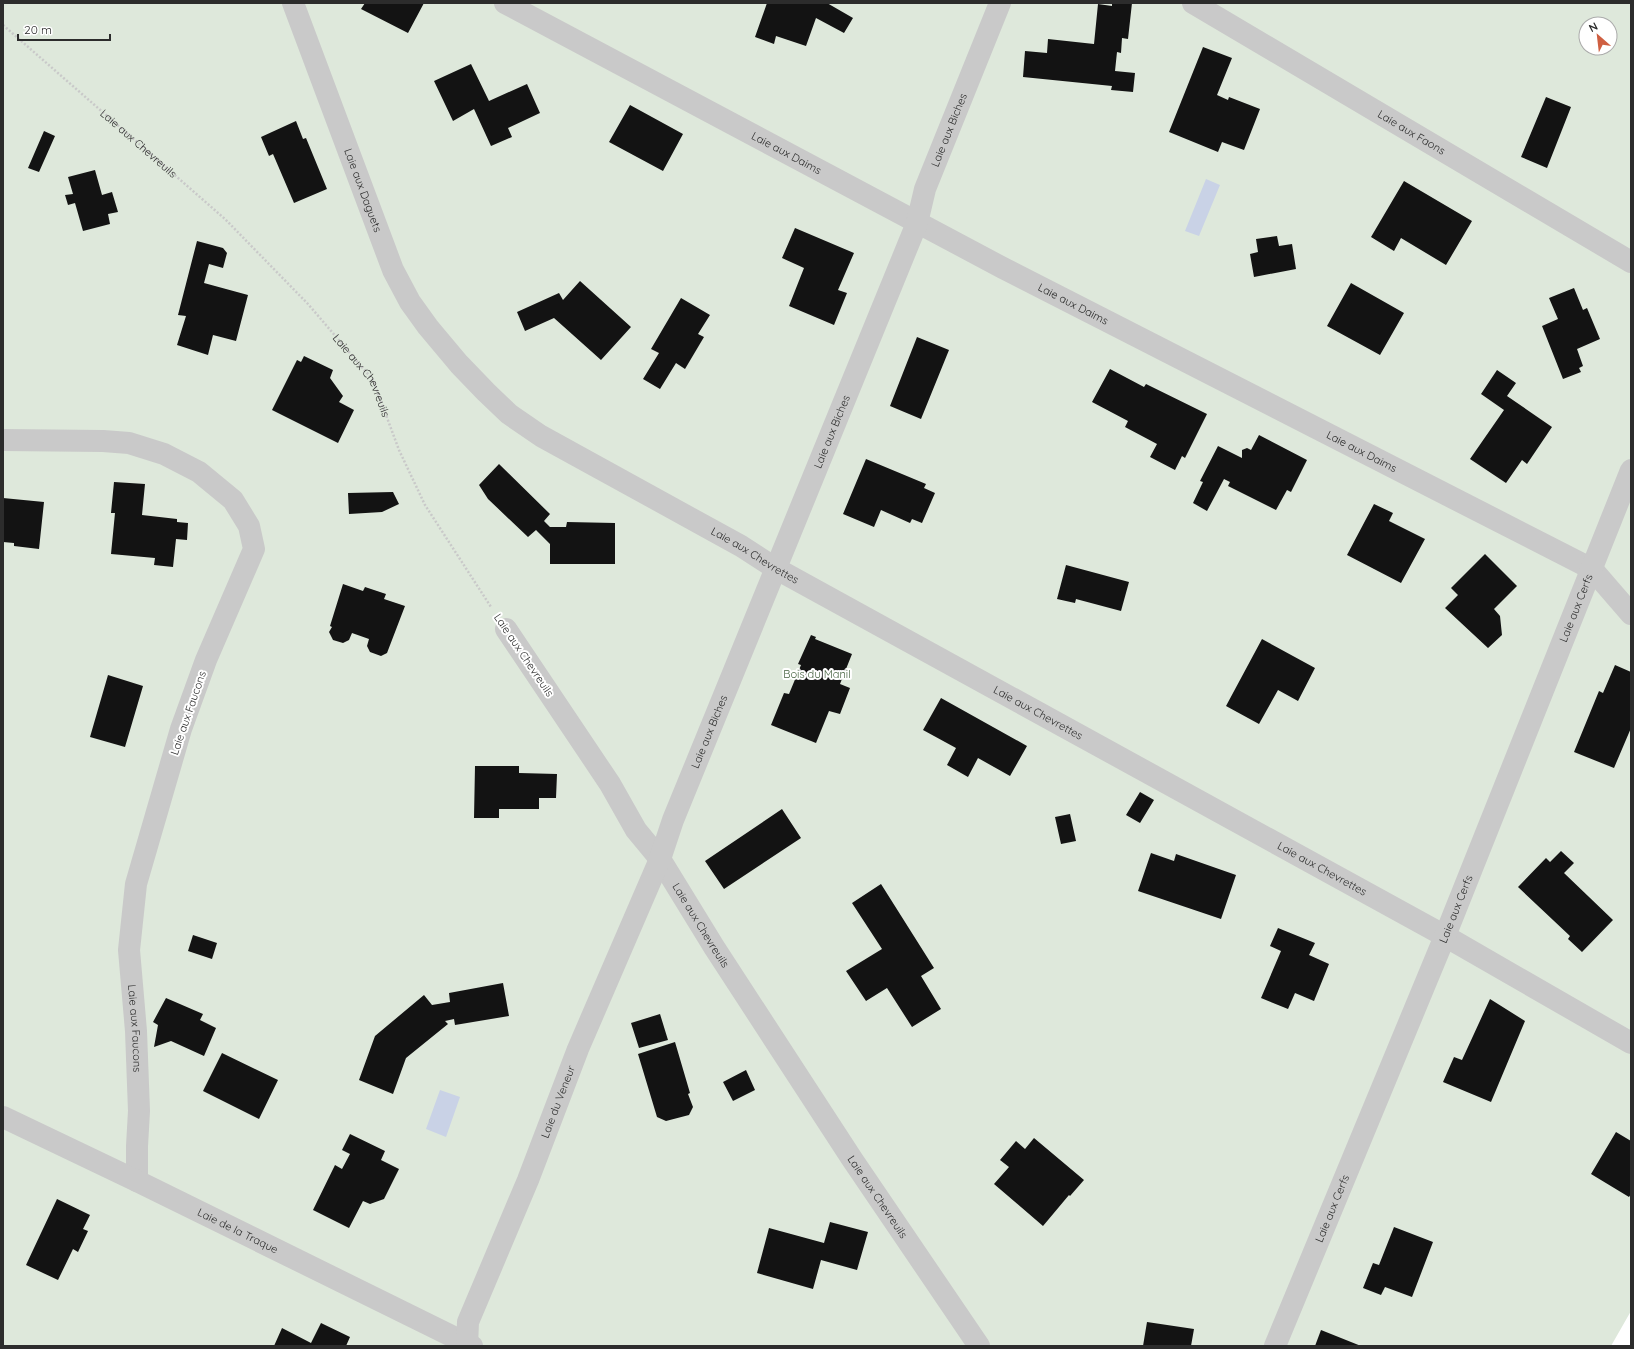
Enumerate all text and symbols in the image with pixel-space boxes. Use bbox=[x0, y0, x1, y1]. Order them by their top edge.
scale bar bbox=[18, 16, 110, 42]
north arrow bbox=[1578, 16, 1618, 56]
text: N bbox=[1586, 19, 1600, 35]
text: 20 m bbox=[24, 22, 52, 37]
street label: Laie aux Biches bbox=[928, 91, 970, 169]
street label: Laie aux Chevreuils bbox=[97, 106, 180, 181]
street label: Laie aux Faons bbox=[1375, 107, 1448, 158]
street label: Laie aux Daims bbox=[749, 128, 824, 177]
street label: Laie aux Daguets bbox=[341, 147, 385, 234]
street label: Laie aux Daims bbox=[1036, 280, 1111, 328]
street label: Laie aux Chevreuils bbox=[330, 331, 393, 419]
street label: Laie aux Biches bbox=[810, 393, 853, 470]
street label: Laie aux Daims bbox=[1324, 427, 1399, 475]
street label: Laie aux Chevrettes bbox=[709, 524, 801, 587]
street label: Laie aux Cerfs bbox=[1556, 572, 1596, 644]
street label: Laie aux Chevreuils bbox=[491, 611, 557, 699]
park label: Bois du Manil bbox=[783, 667, 851, 681]
street label: Laie aux Faucons bbox=[167, 669, 209, 757]
street label: Laie aux Chevrettes bbox=[991, 682, 1085, 743]
street label: Laie aux Biches bbox=[688, 693, 730, 770]
street label: Laie aux Chevrettes bbox=[1275, 838, 1369, 899]
street label: Laie aux Cerfs bbox=[1436, 873, 1476, 945]
street label: Laie aux Chevreuils bbox=[669, 880, 733, 970]
street label: Laie aux Faucons bbox=[125, 984, 145, 1073]
street label: Laie du Veneur bbox=[538, 1063, 578, 1140]
street label: Laie aux Chevreuils bbox=[845, 1153, 911, 1241]
street label: Laie aux Cerfs bbox=[1312, 1172, 1352, 1244]
street label: Laie de la Traque bbox=[195, 1205, 281, 1256]

